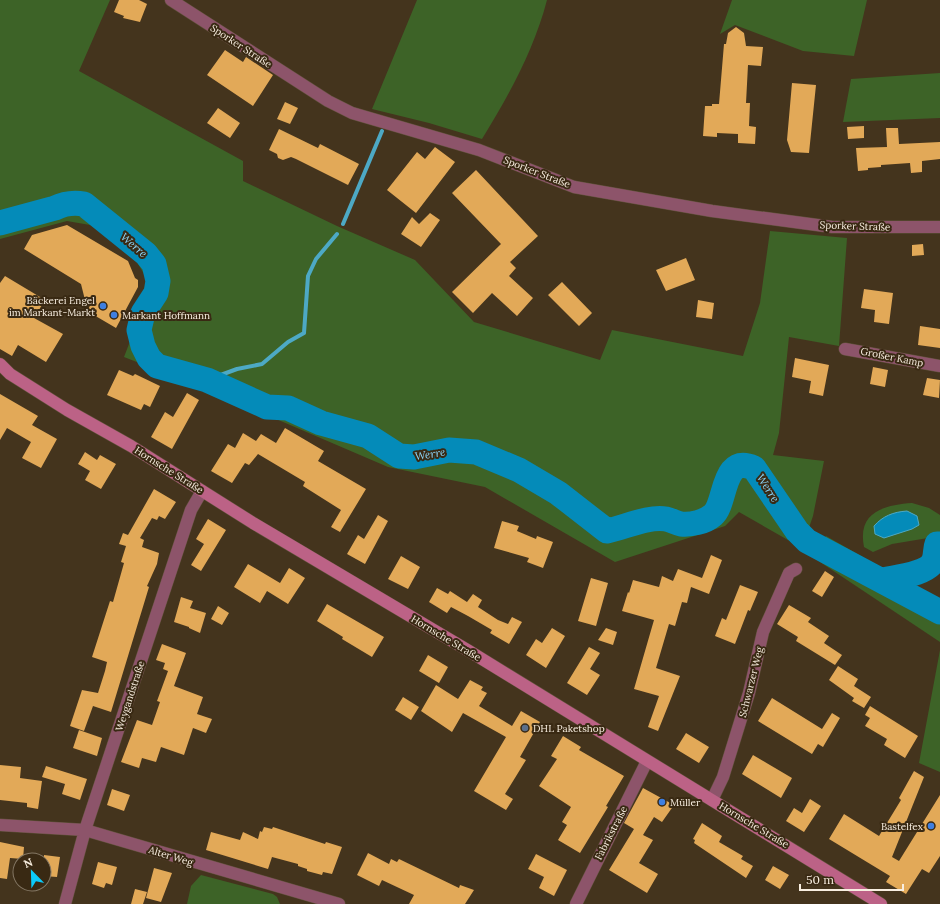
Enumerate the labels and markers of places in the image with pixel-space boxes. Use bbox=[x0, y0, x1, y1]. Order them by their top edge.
place label: Bäckerei Engel im Markant-Markt bbox=[9, 294, 95, 319]
marker: Bäckerei Engel im Markant-Markt bbox=[98, 301, 108, 311]
place label: Markant Hoffmann bbox=[122, 309, 210, 322]
marker: Markant Hoffmann bbox=[109, 310, 119, 320]
place label: DHL Paketshop bbox=[533, 722, 605, 735]
marker: DHL Paketshop bbox=[520, 723, 530, 733]
place label: Müller bbox=[670, 796, 701, 809]
marker: Müller bbox=[657, 797, 667, 807]
place label: Bastelfex bbox=[881, 820, 924, 833]
marker: Bastelfex bbox=[926, 821, 936, 831]

